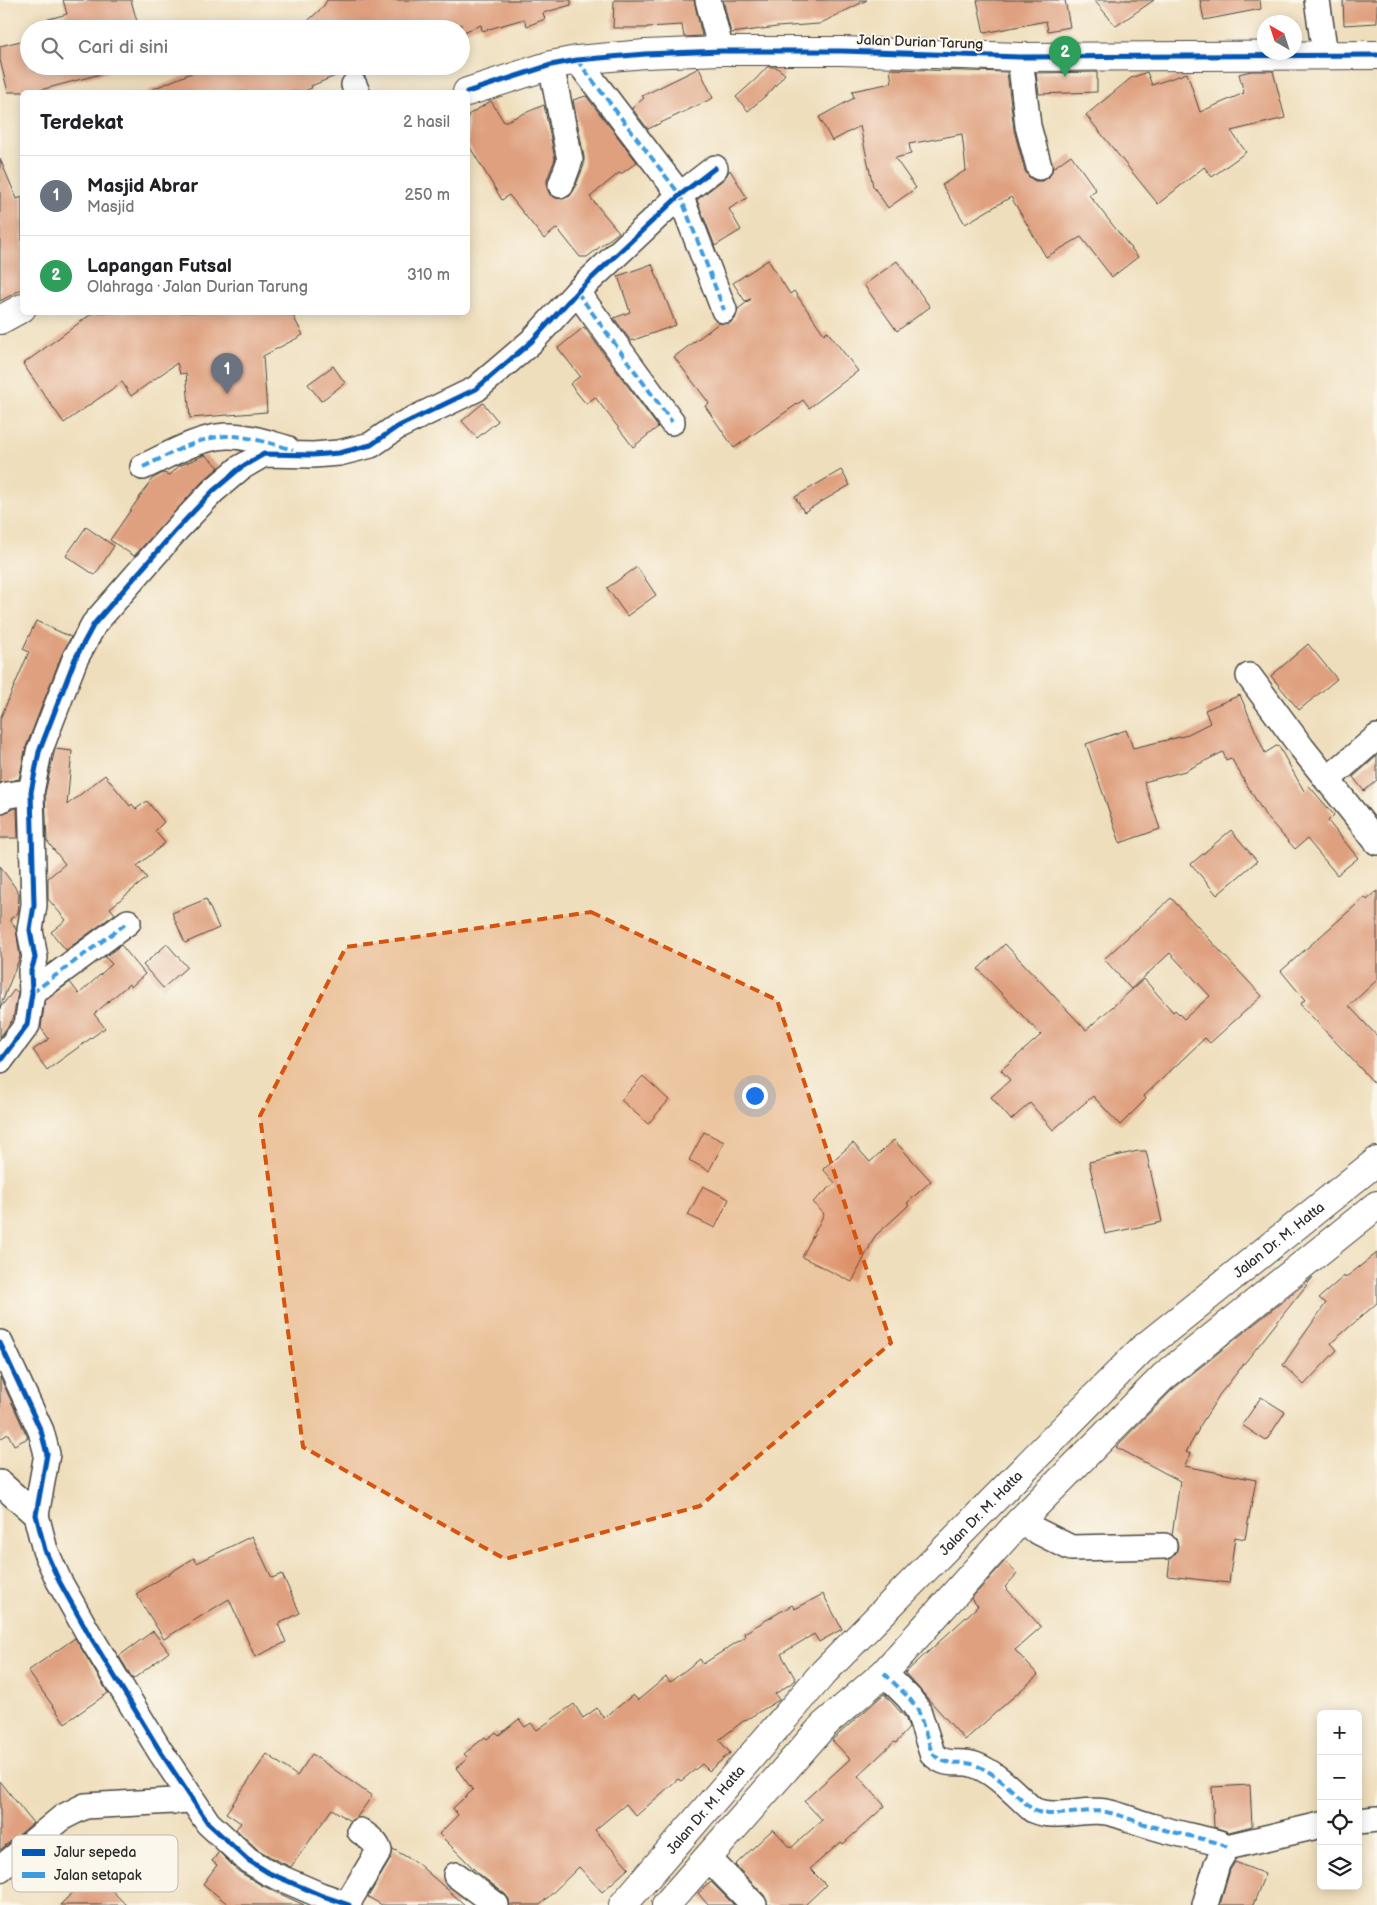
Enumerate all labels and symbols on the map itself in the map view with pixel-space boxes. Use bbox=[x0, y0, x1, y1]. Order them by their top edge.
north arrow bbox=[1257, 15, 1302, 60]
street label: Jalan Durian Tarung bbox=[856, 31, 984, 53]
pin: 2 bbox=[1049, 36, 1081, 77]
pin: 1 bbox=[211, 353, 243, 394]
your location bbox=[742, 1083, 768, 1109]
street label: Jalan Dr. M. Hatta bbox=[1230, 1198, 1328, 1281]
street label: Jalan Dr. M. Hatta bbox=[935, 1467, 1026, 1559]
street label: Jalan Dr. M. Hatta bbox=[662, 1762, 748, 1857]
legend bbox=[12, 1835, 178, 1892]
text: Jalur sepeda bbox=[54, 1844, 136, 1861]
text: Jalan setapak bbox=[54, 1867, 142, 1884]

